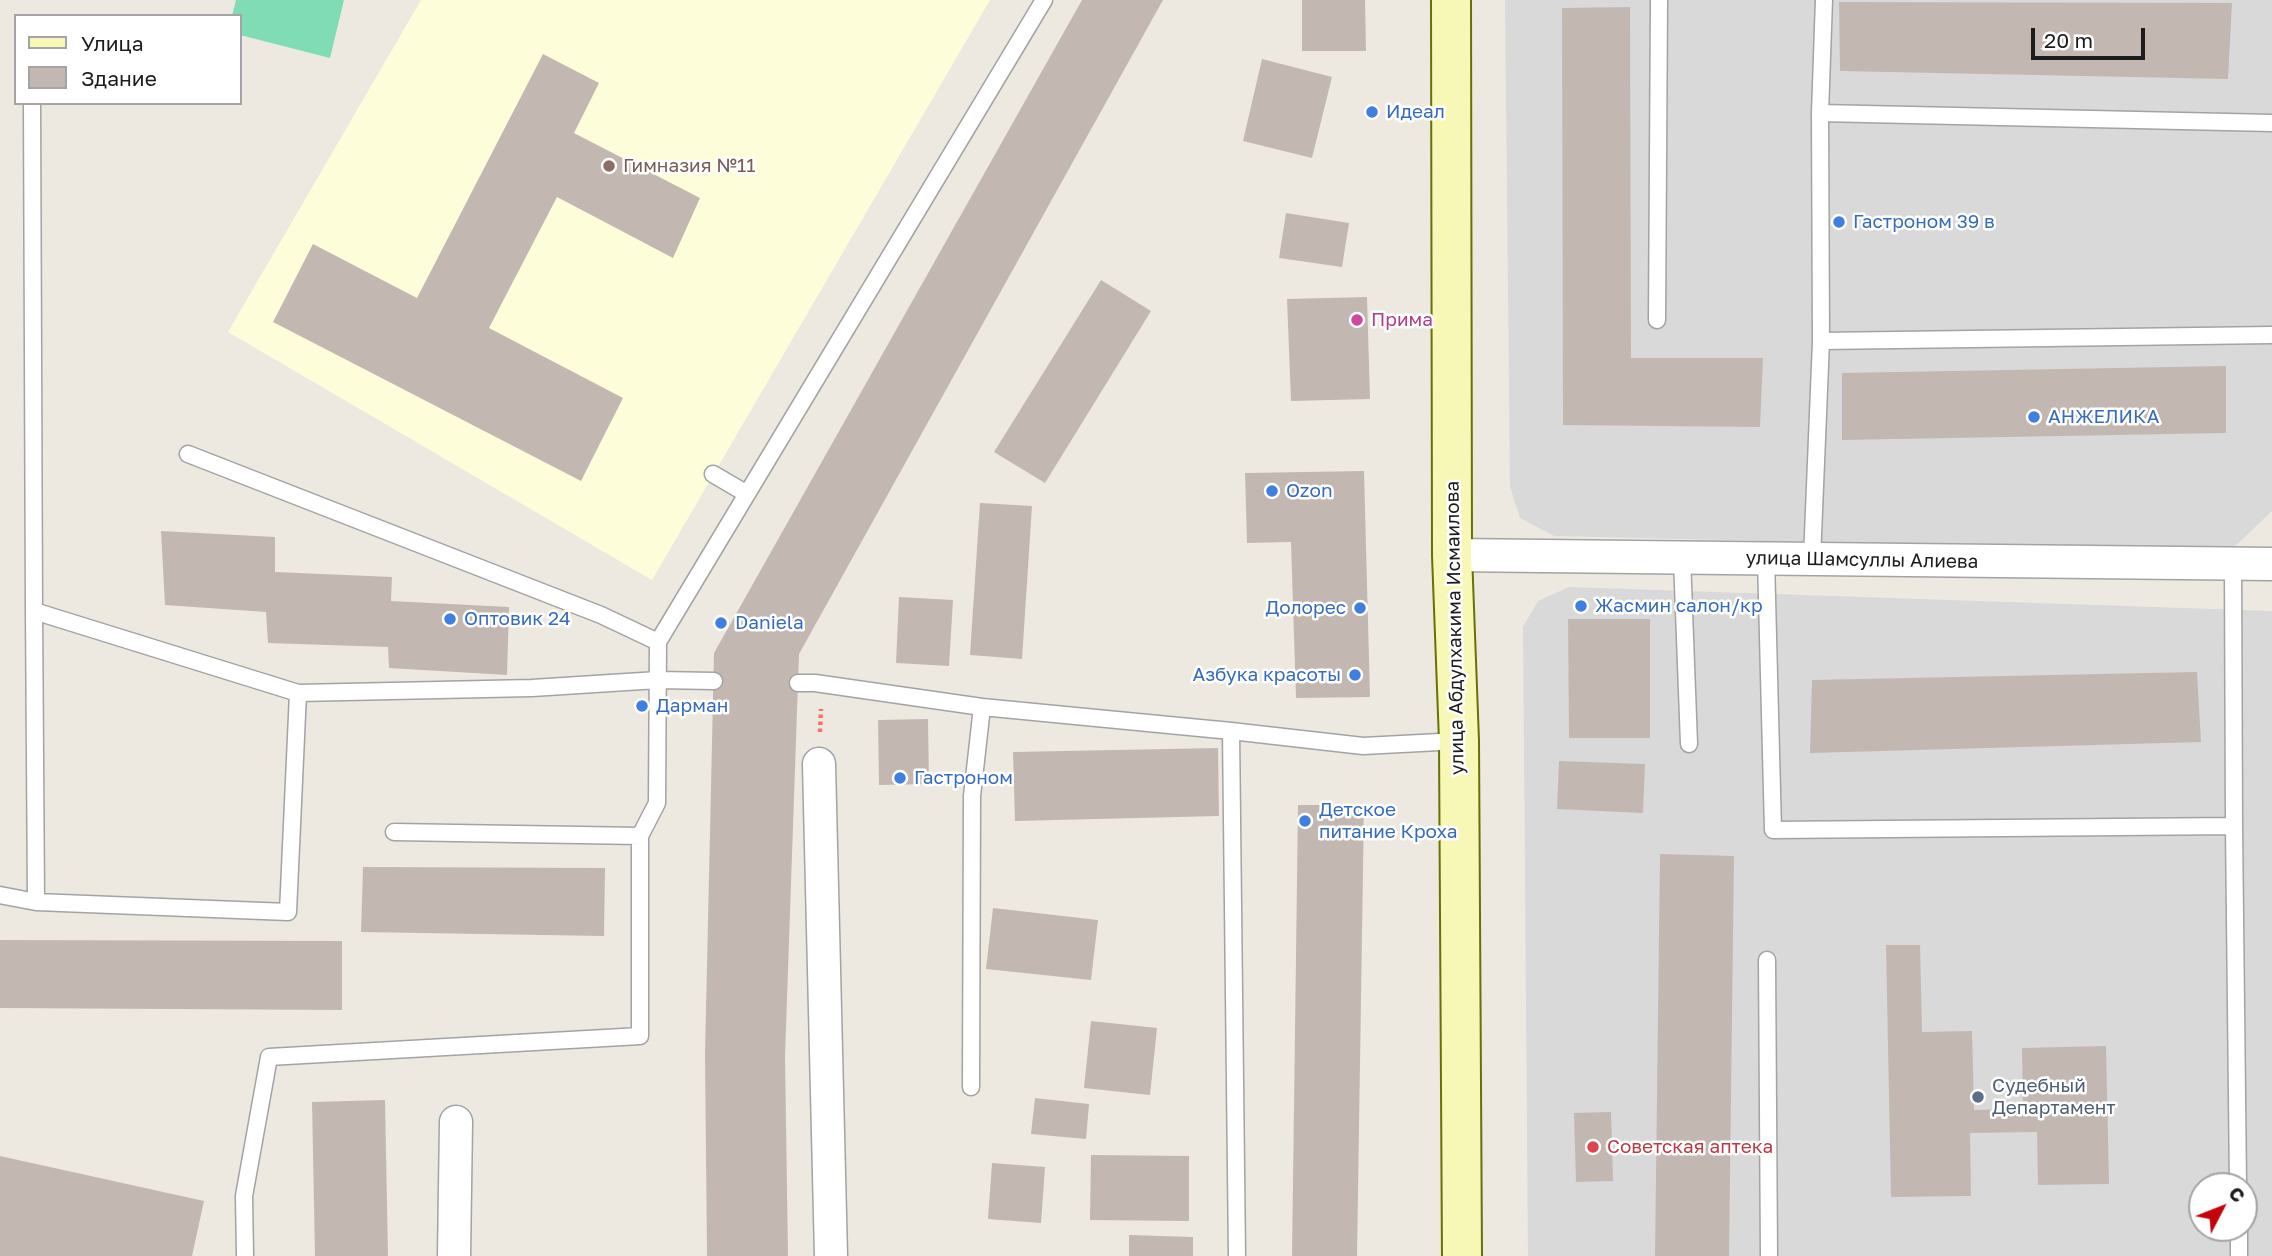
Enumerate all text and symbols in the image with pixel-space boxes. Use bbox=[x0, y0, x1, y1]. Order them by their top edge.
legend bbox=[14, 14, 242, 105]
scale bar bbox=[2034, 14, 2148, 58]
text: 20 m bbox=[2044, 27, 2093, 53]
text: Улица bbox=[81, 30, 144, 56]
text: Здание bbox=[81, 65, 157, 91]
place label: Идеал bbox=[1386, 101, 1445, 123]
marker: Идеал bbox=[1364, 104, 1380, 120]
place label: Гимназия №11 bbox=[623, 155, 756, 177]
marker: Гимназия №11 bbox=[601, 158, 617, 174]
place label: Гастроном 39 в bbox=[1853, 211, 1995, 233]
marker: Гастроном 39 в bbox=[1831, 214, 1847, 230]
place label: Прима bbox=[1371, 309, 1433, 331]
marker: Прима bbox=[1349, 312, 1365, 328]
place label: АНЖЕЛИКА bbox=[2048, 406, 2159, 428]
marker: АНЖЕЛИКА bbox=[2026, 409, 2042, 425]
place label: Ozon bbox=[1286, 480, 1333, 502]
street label: улица Абдулхакима Исмаилова bbox=[1441, 481, 1469, 775]
marker: Ozon bbox=[1264, 483, 1280, 499]
street label: улица Шамсуллы Алиева bbox=[1745, 547, 1979, 573]
place label: Жасмин салон/кр bbox=[1595, 595, 1763, 617]
place label: Долорес bbox=[1266, 597, 1346, 619]
marker: Жасмин салон/кр bbox=[1573, 598, 1589, 614]
marker: Долорес bbox=[1352, 600, 1368, 616]
place label: Оптовик 24 bbox=[464, 608, 571, 630]
marker: Оптовик 24 bbox=[442, 611, 458, 627]
place label: Daniela bbox=[735, 612, 804, 634]
marker: Daniela bbox=[713, 615, 729, 631]
place label: Азбука красоты bbox=[1193, 664, 1341, 686]
marker: Азбука красоты bbox=[1347, 667, 1363, 683]
place label: Дарман bbox=[656, 695, 728, 717]
marker: Дарман bbox=[634, 698, 650, 714]
place label: Гастроном bbox=[914, 767, 1013, 789]
marker: Гастроном bbox=[892, 770, 908, 786]
place label: Детское питание Кроха bbox=[1319, 799, 1458, 843]
marker: Детское питание Кроха bbox=[1297, 813, 1313, 829]
place label: Судебный Департамент bbox=[1992, 1075, 2116, 1119]
marker: Судебный Департамент bbox=[1970, 1089, 1986, 1105]
place label: Советская аптека bbox=[1607, 1136, 1773, 1158]
marker: Советская аптека bbox=[1585, 1139, 1601, 1155]
north arrow bbox=[2188, 1172, 2258, 1242]
text: С bbox=[2224, 1181, 2251, 1207]

